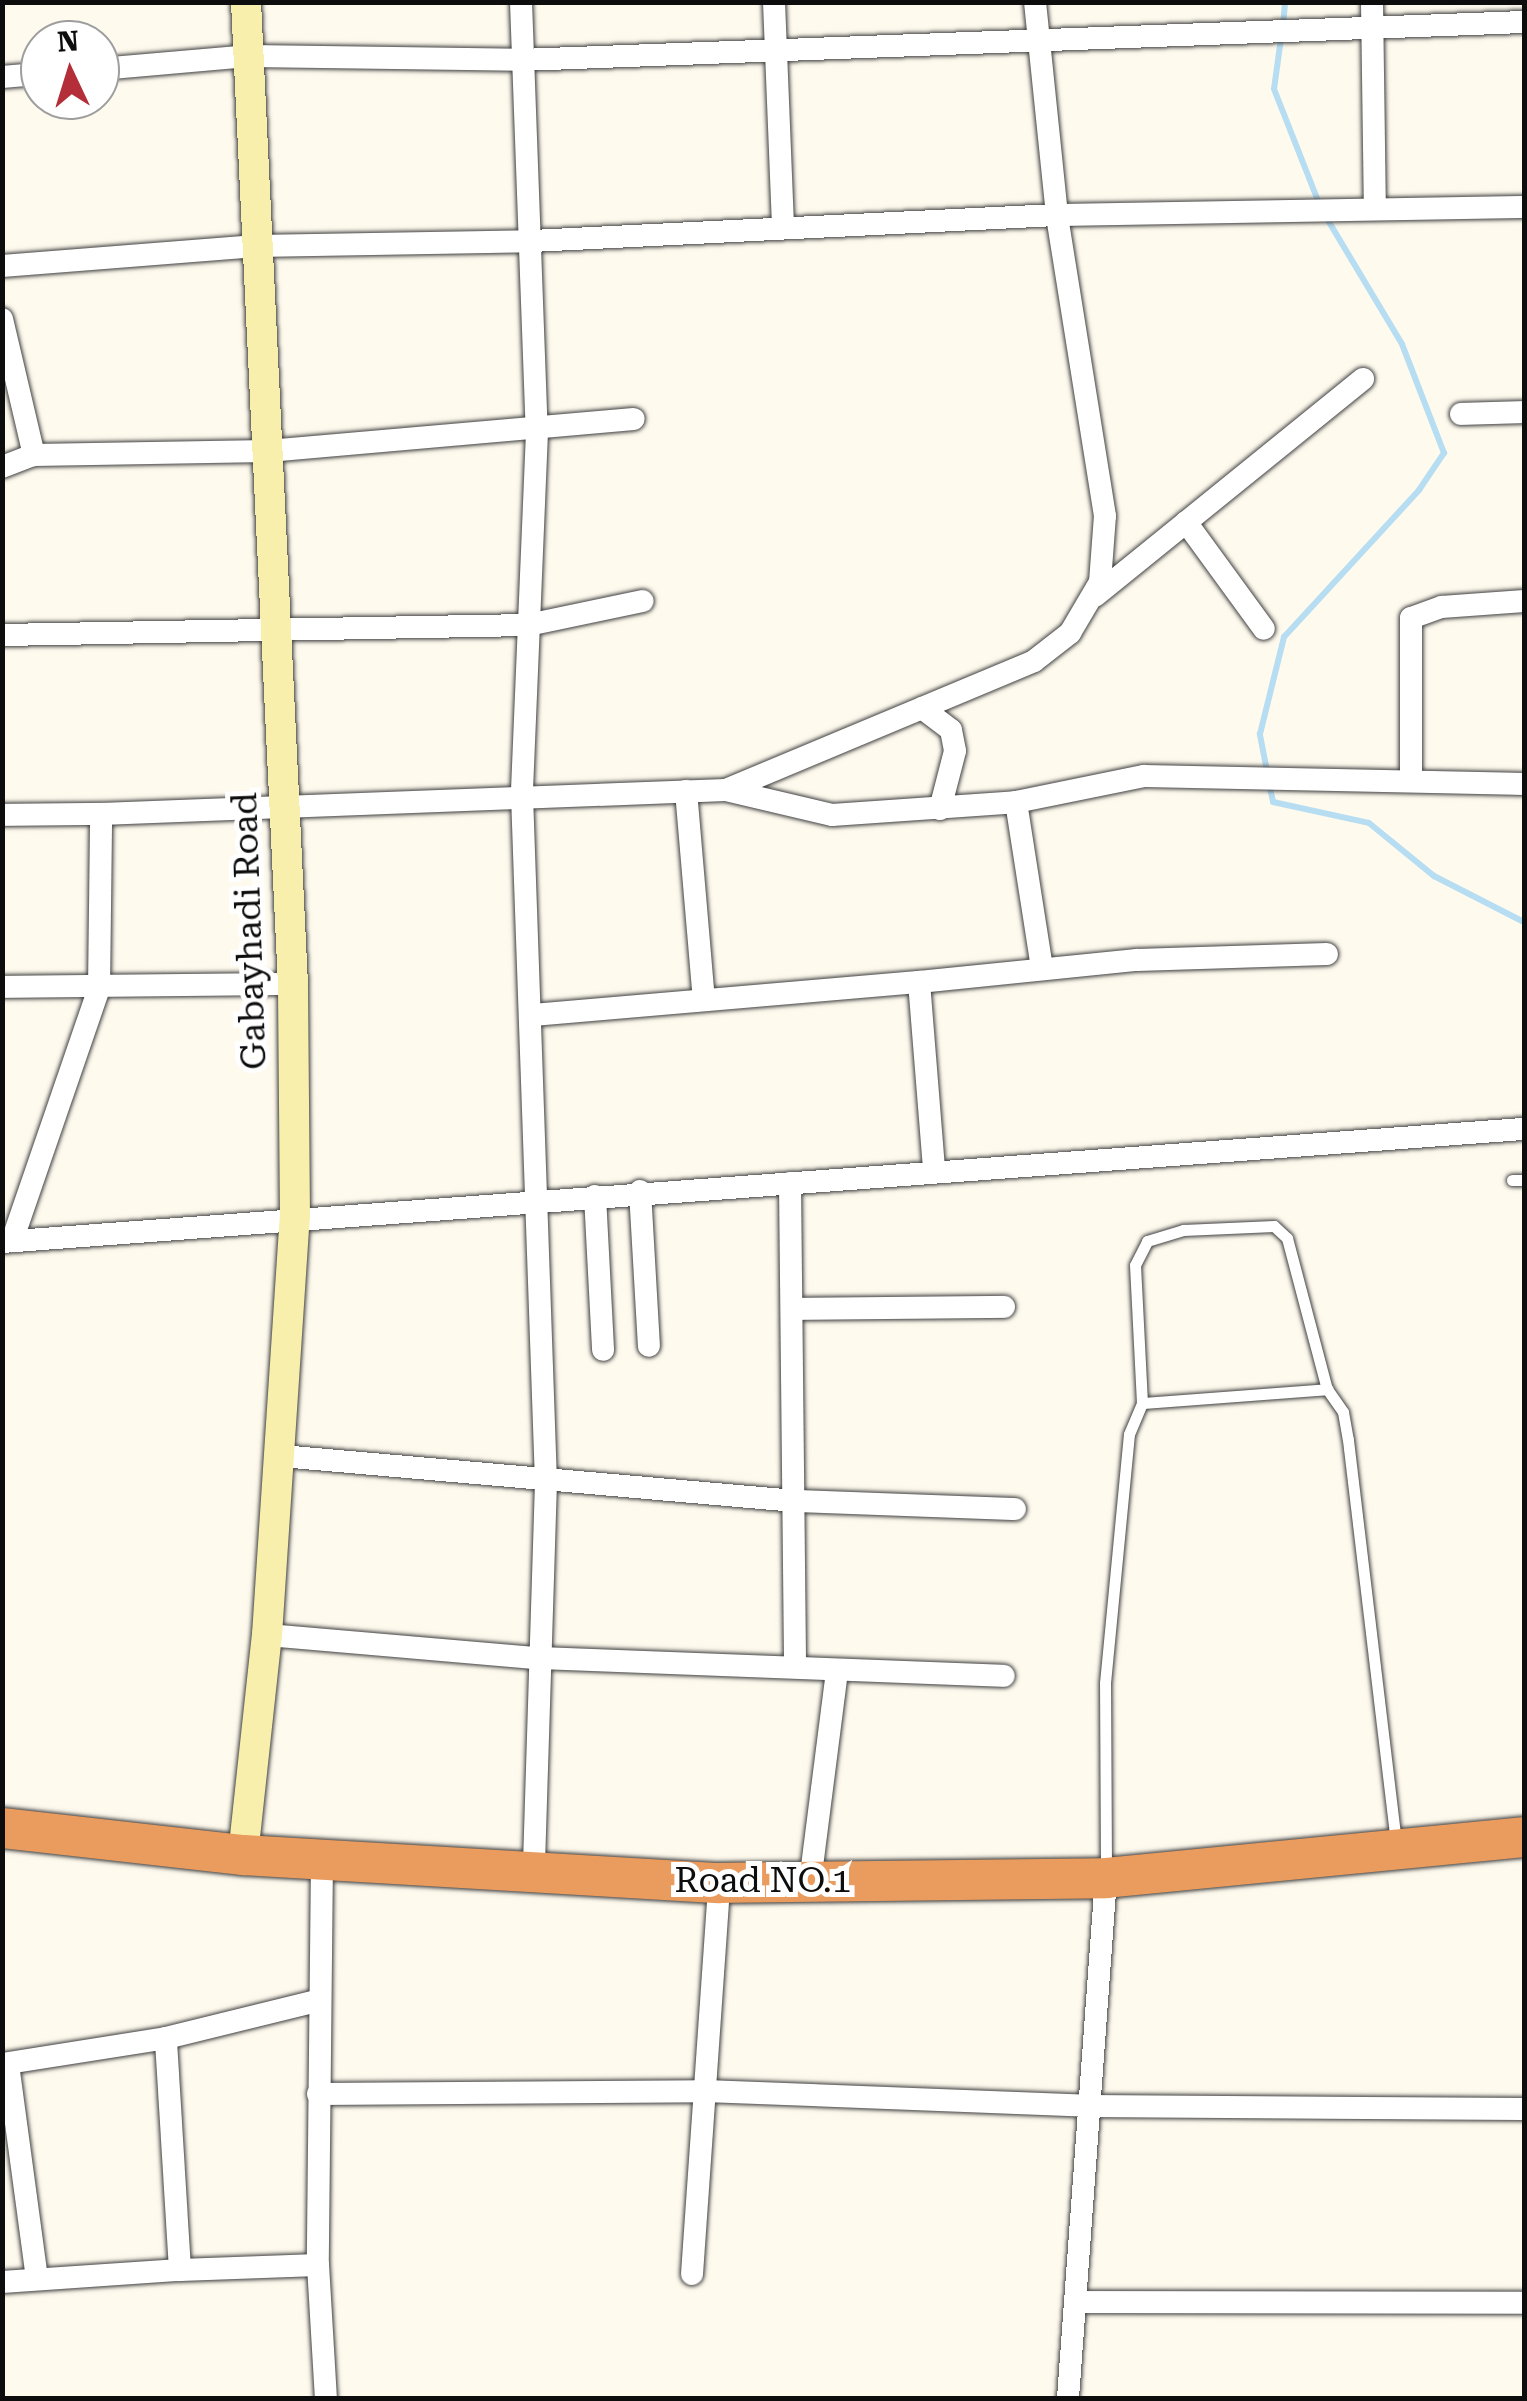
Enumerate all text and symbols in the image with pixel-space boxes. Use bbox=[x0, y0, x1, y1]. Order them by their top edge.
north arrow bbox=[20, 20, 120, 120]
text: N bbox=[56, 24, 80, 59]
street label: Gabayhadi Road bbox=[224, 792, 276, 1070]
street label: Road NO.1 bbox=[675, 1860, 851, 1902]

